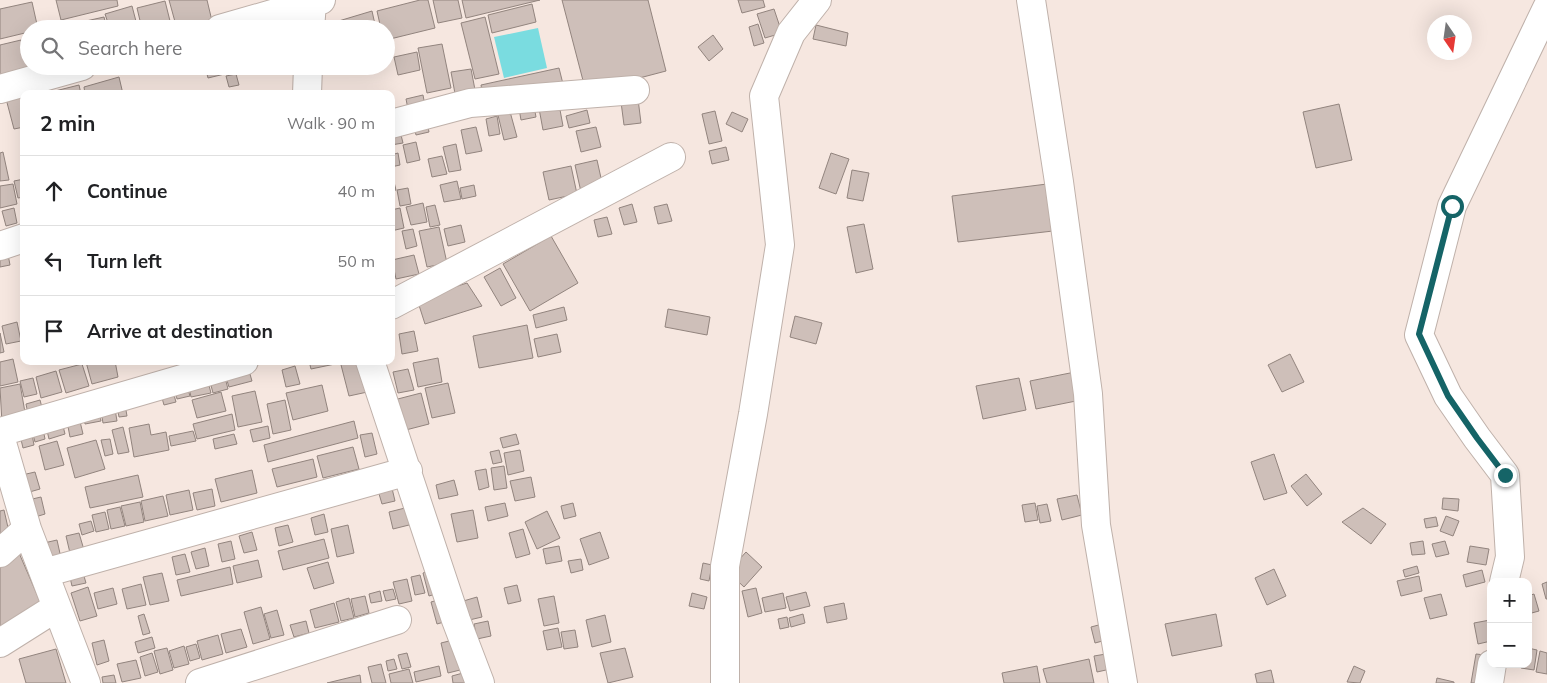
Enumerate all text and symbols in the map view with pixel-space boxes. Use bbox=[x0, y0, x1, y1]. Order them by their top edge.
north arrow bbox=[1427, 15, 1472, 60]
search box bbox=[20, 20, 395, 75]
icon: search bbox=[38, 34, 66, 62]
text: Search here bbox=[78, 36, 182, 60]
text: 2 min bbox=[40, 110, 95, 136]
text: Walk · 90 m bbox=[287, 113, 375, 133]
icon: ahead bbox=[40, 177, 68, 205]
text: Continue bbox=[87, 179, 167, 203]
text: 40 m bbox=[338, 181, 375, 201]
route start bbox=[1441, 195, 1464, 218]
icon: left bbox=[40, 247, 68, 275]
text: Turn left bbox=[87, 249, 162, 273]
text: 50 m bbox=[338, 251, 375, 271]
icon: arrive bbox=[40, 317, 68, 345]
text: Arrive at destination bbox=[87, 319, 273, 343]
route end bbox=[1494, 464, 1517, 487]
map controls bbox=[1487, 578, 1532, 668]
button: + bbox=[1487, 578, 1532, 623]
button: − bbox=[1487, 623, 1532, 668]

